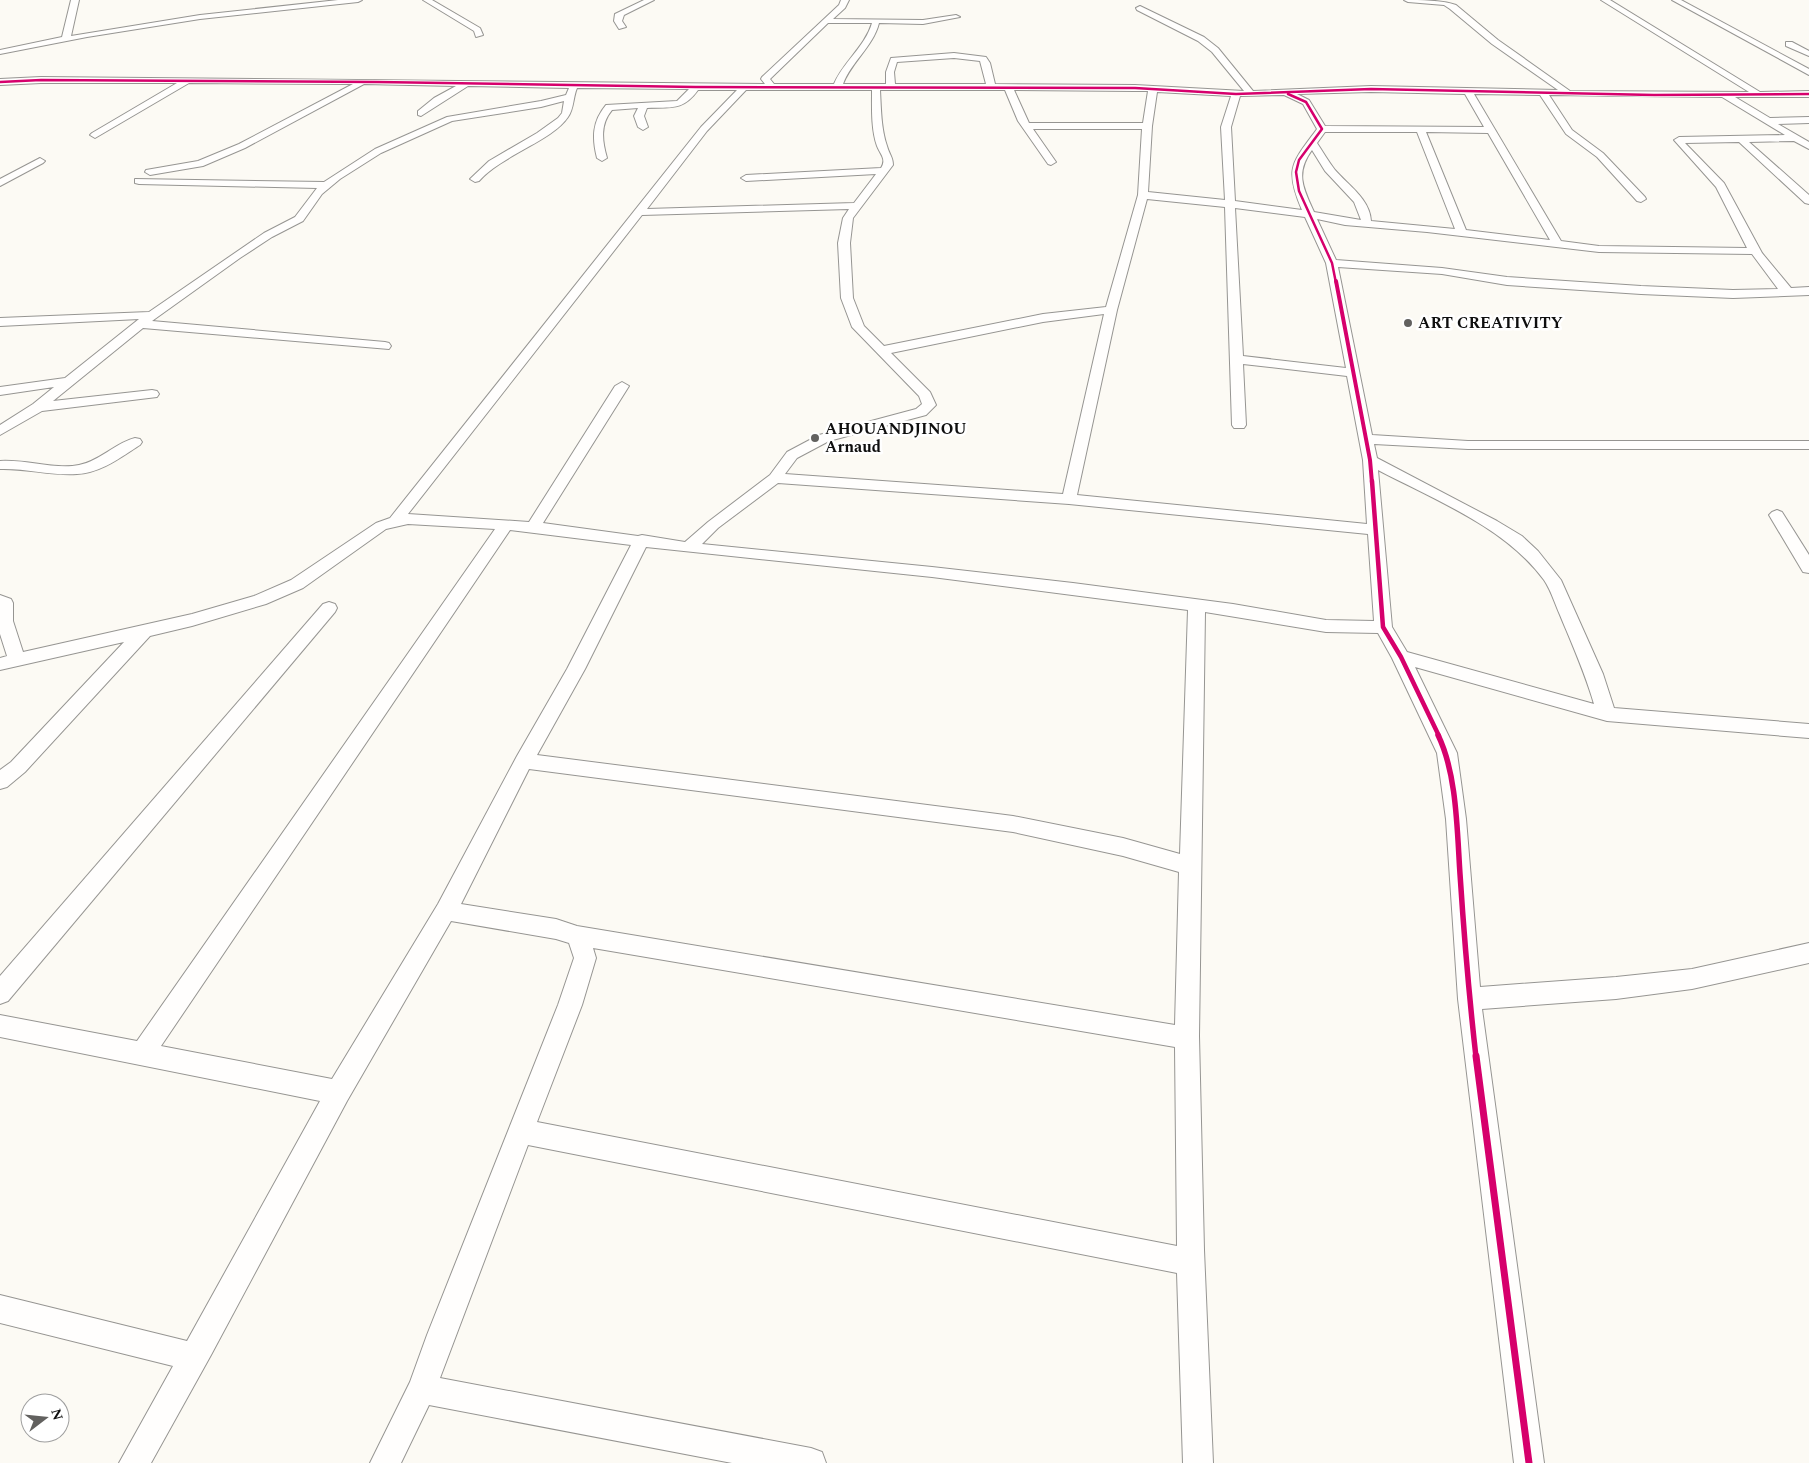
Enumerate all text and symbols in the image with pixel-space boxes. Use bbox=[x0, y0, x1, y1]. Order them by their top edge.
place label: ART CREATIVITY bbox=[1418, 311, 1563, 335]
marker: ART CREATIVITY bbox=[1402, 317, 1414, 329]
place label: AHOUANDJINOU Arnaud bbox=[825, 417, 967, 459]
marker: AHOUANDJINOU Arnaud bbox=[809, 432, 821, 444]
north arrow bbox=[20, 1393, 70, 1443]
text: N bbox=[45, 1406, 69, 1423]

